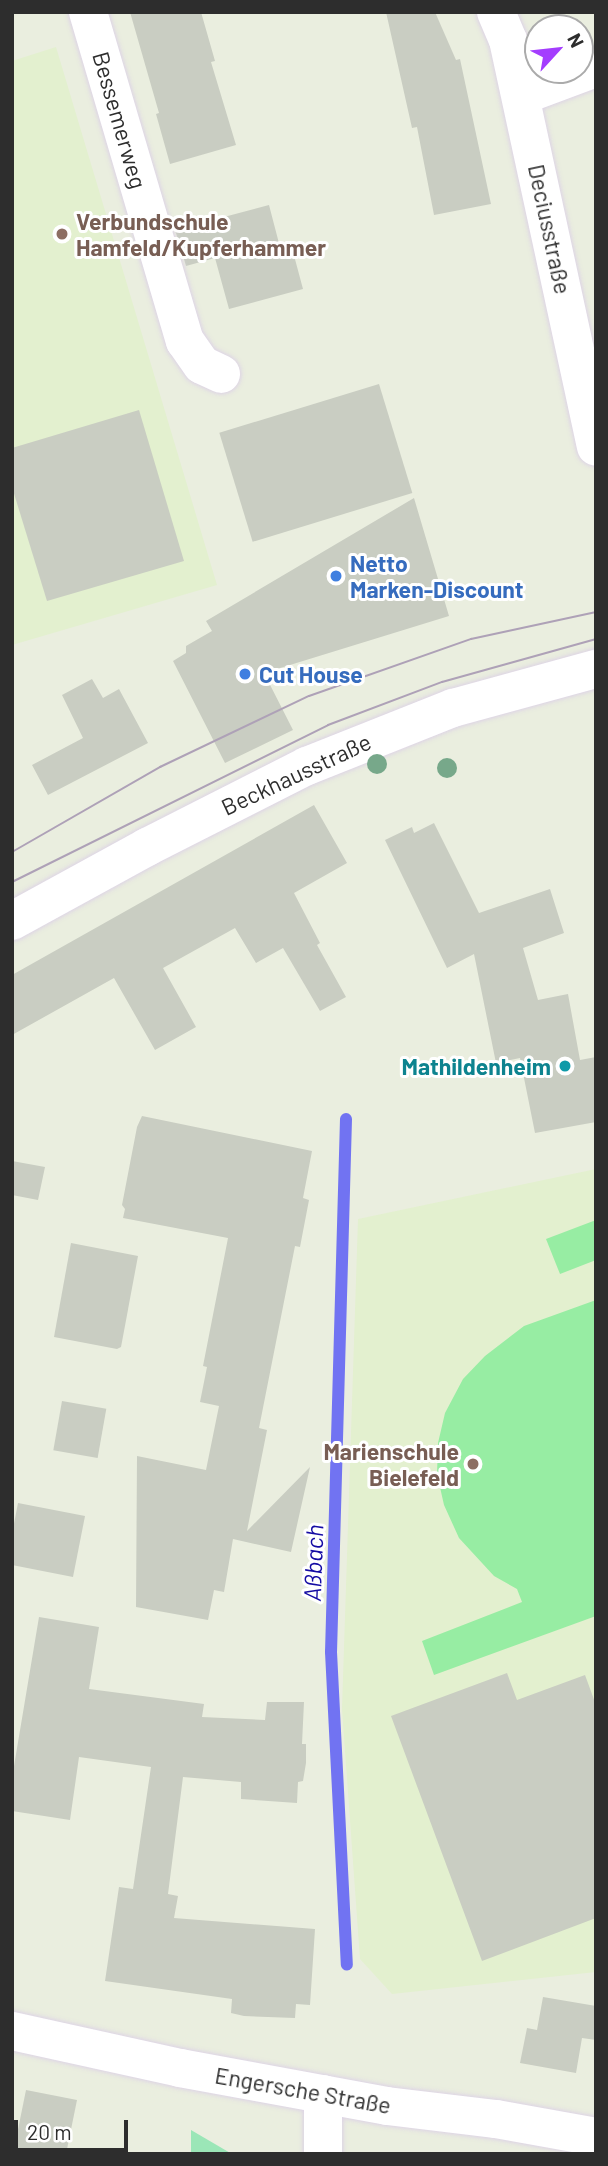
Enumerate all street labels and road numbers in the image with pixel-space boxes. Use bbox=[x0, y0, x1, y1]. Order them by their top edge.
street label: Bessemerweg bbox=[87, 48, 153, 192]
street label: Deciusstraße bbox=[523, 162, 577, 296]
street label: Beckhausstraße bbox=[217, 727, 375, 821]
street label: Engersche Straße bbox=[213, 2061, 393, 2119]

